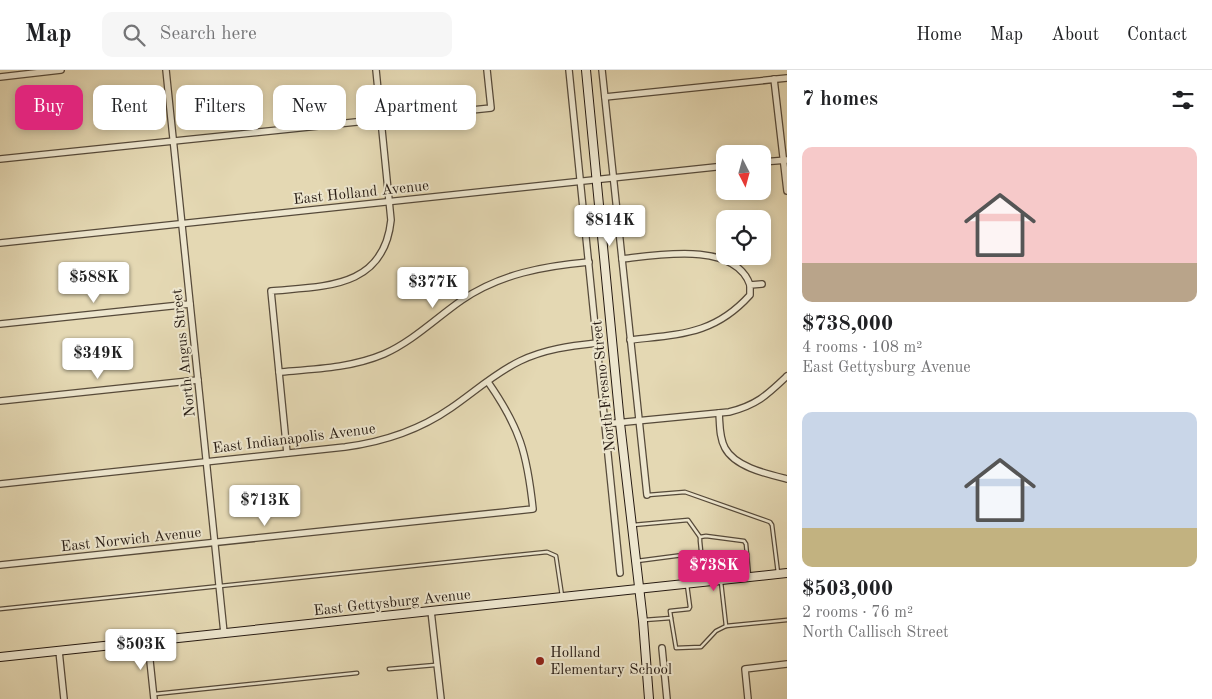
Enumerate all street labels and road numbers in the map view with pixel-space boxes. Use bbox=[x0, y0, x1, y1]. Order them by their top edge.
street label: East Holland Avenue bbox=[293, 179, 430, 208]
street label: North Angus Street bbox=[170, 288, 199, 418]
street label: North Fresno Street bbox=[590, 319, 619, 452]
street label: East Indianapolis Avenue bbox=[212, 422, 377, 457]
street label: East Norwich Avenue bbox=[60, 526, 202, 555]
street label: East Gettysburg Avenue bbox=[313, 588, 472, 619]

